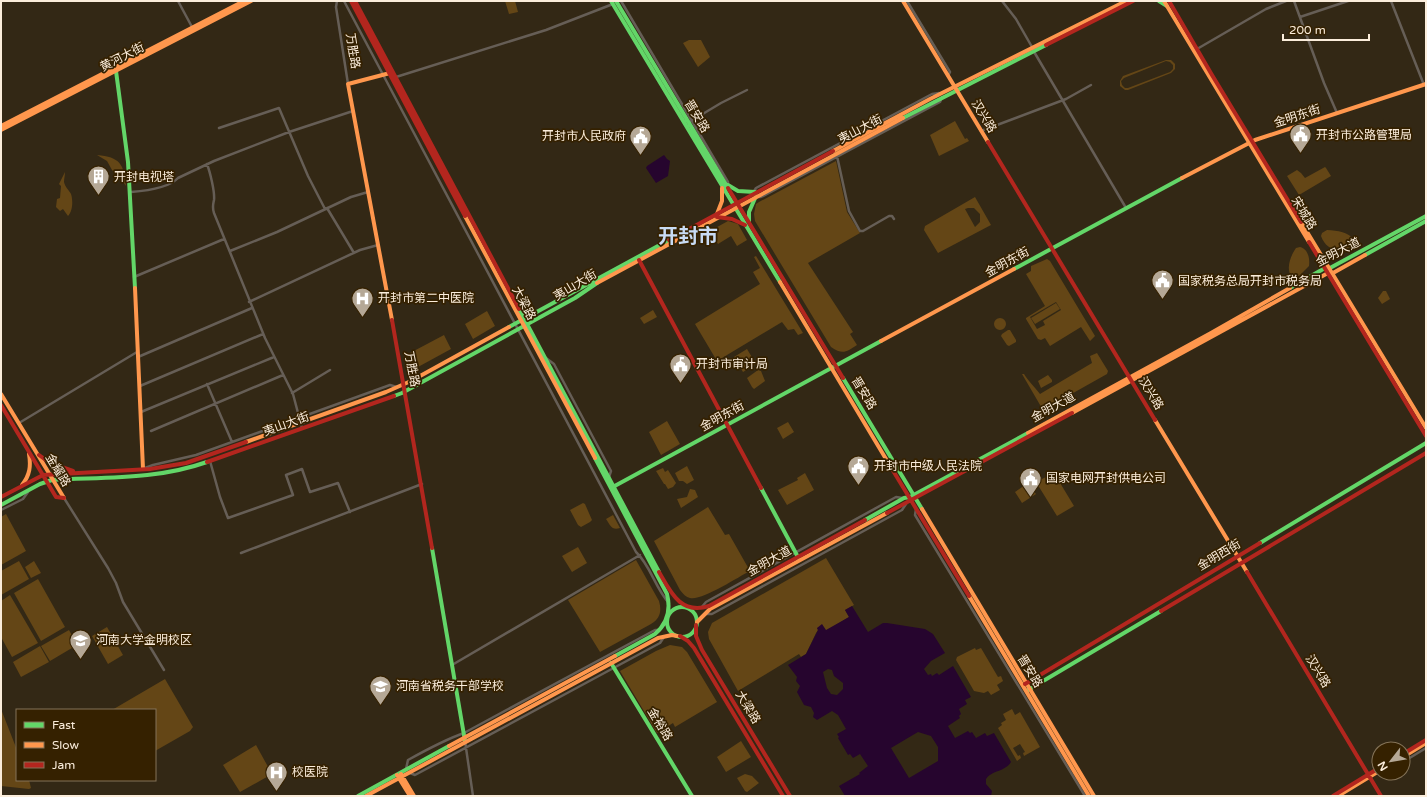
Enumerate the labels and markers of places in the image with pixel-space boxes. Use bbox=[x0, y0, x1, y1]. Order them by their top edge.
public building icon: 开封市公路管理局 bbox=[1288, 122, 1314, 155]
public building icon: 开封市人民政府 bbox=[628, 123, 654, 156]
place label: 开封市公路管理局 bbox=[1316, 128, 1412, 142]
place label: 开封市人民政府 bbox=[542, 129, 626, 143]
building icon: 开封电视塔 bbox=[86, 164, 112, 197]
place label: 开封电视塔 bbox=[114, 170, 174, 184]
public building icon: 国家税务总局开封市税务局 bbox=[1149, 268, 1175, 301]
place label: 国家税务总局开封市税务局 bbox=[1178, 274, 1322, 288]
hospital icon: 开封市第二中医院 bbox=[349, 285, 375, 318]
place label: 开封市第二中医院 bbox=[378, 291, 474, 305]
public building icon: 开封市审计局 bbox=[668, 351, 694, 384]
place label: 开封市审计局 bbox=[696, 357, 768, 371]
public building icon: 开封市中级人民法院 bbox=[845, 453, 871, 486]
place label: 开封市中级人民法院 bbox=[874, 459, 982, 473]
public building icon: 国家电网开封供电公司 bbox=[1018, 465, 1044, 498]
place label: 国家电网开封供电公司 bbox=[1046, 471, 1166, 485]
school or university icon: 河南大学金明校区 bbox=[67, 627, 93, 660]
place label: 河南大学金明校区 bbox=[96, 633, 192, 647]
school or university icon: 河南省税务干部学校 bbox=[367, 673, 393, 706]
place label: 河南省税务干部学校 bbox=[396, 679, 504, 693]
hospital icon: 校医院 bbox=[264, 759, 290, 792]
place label: 校医院 bbox=[292, 765, 328, 779]

